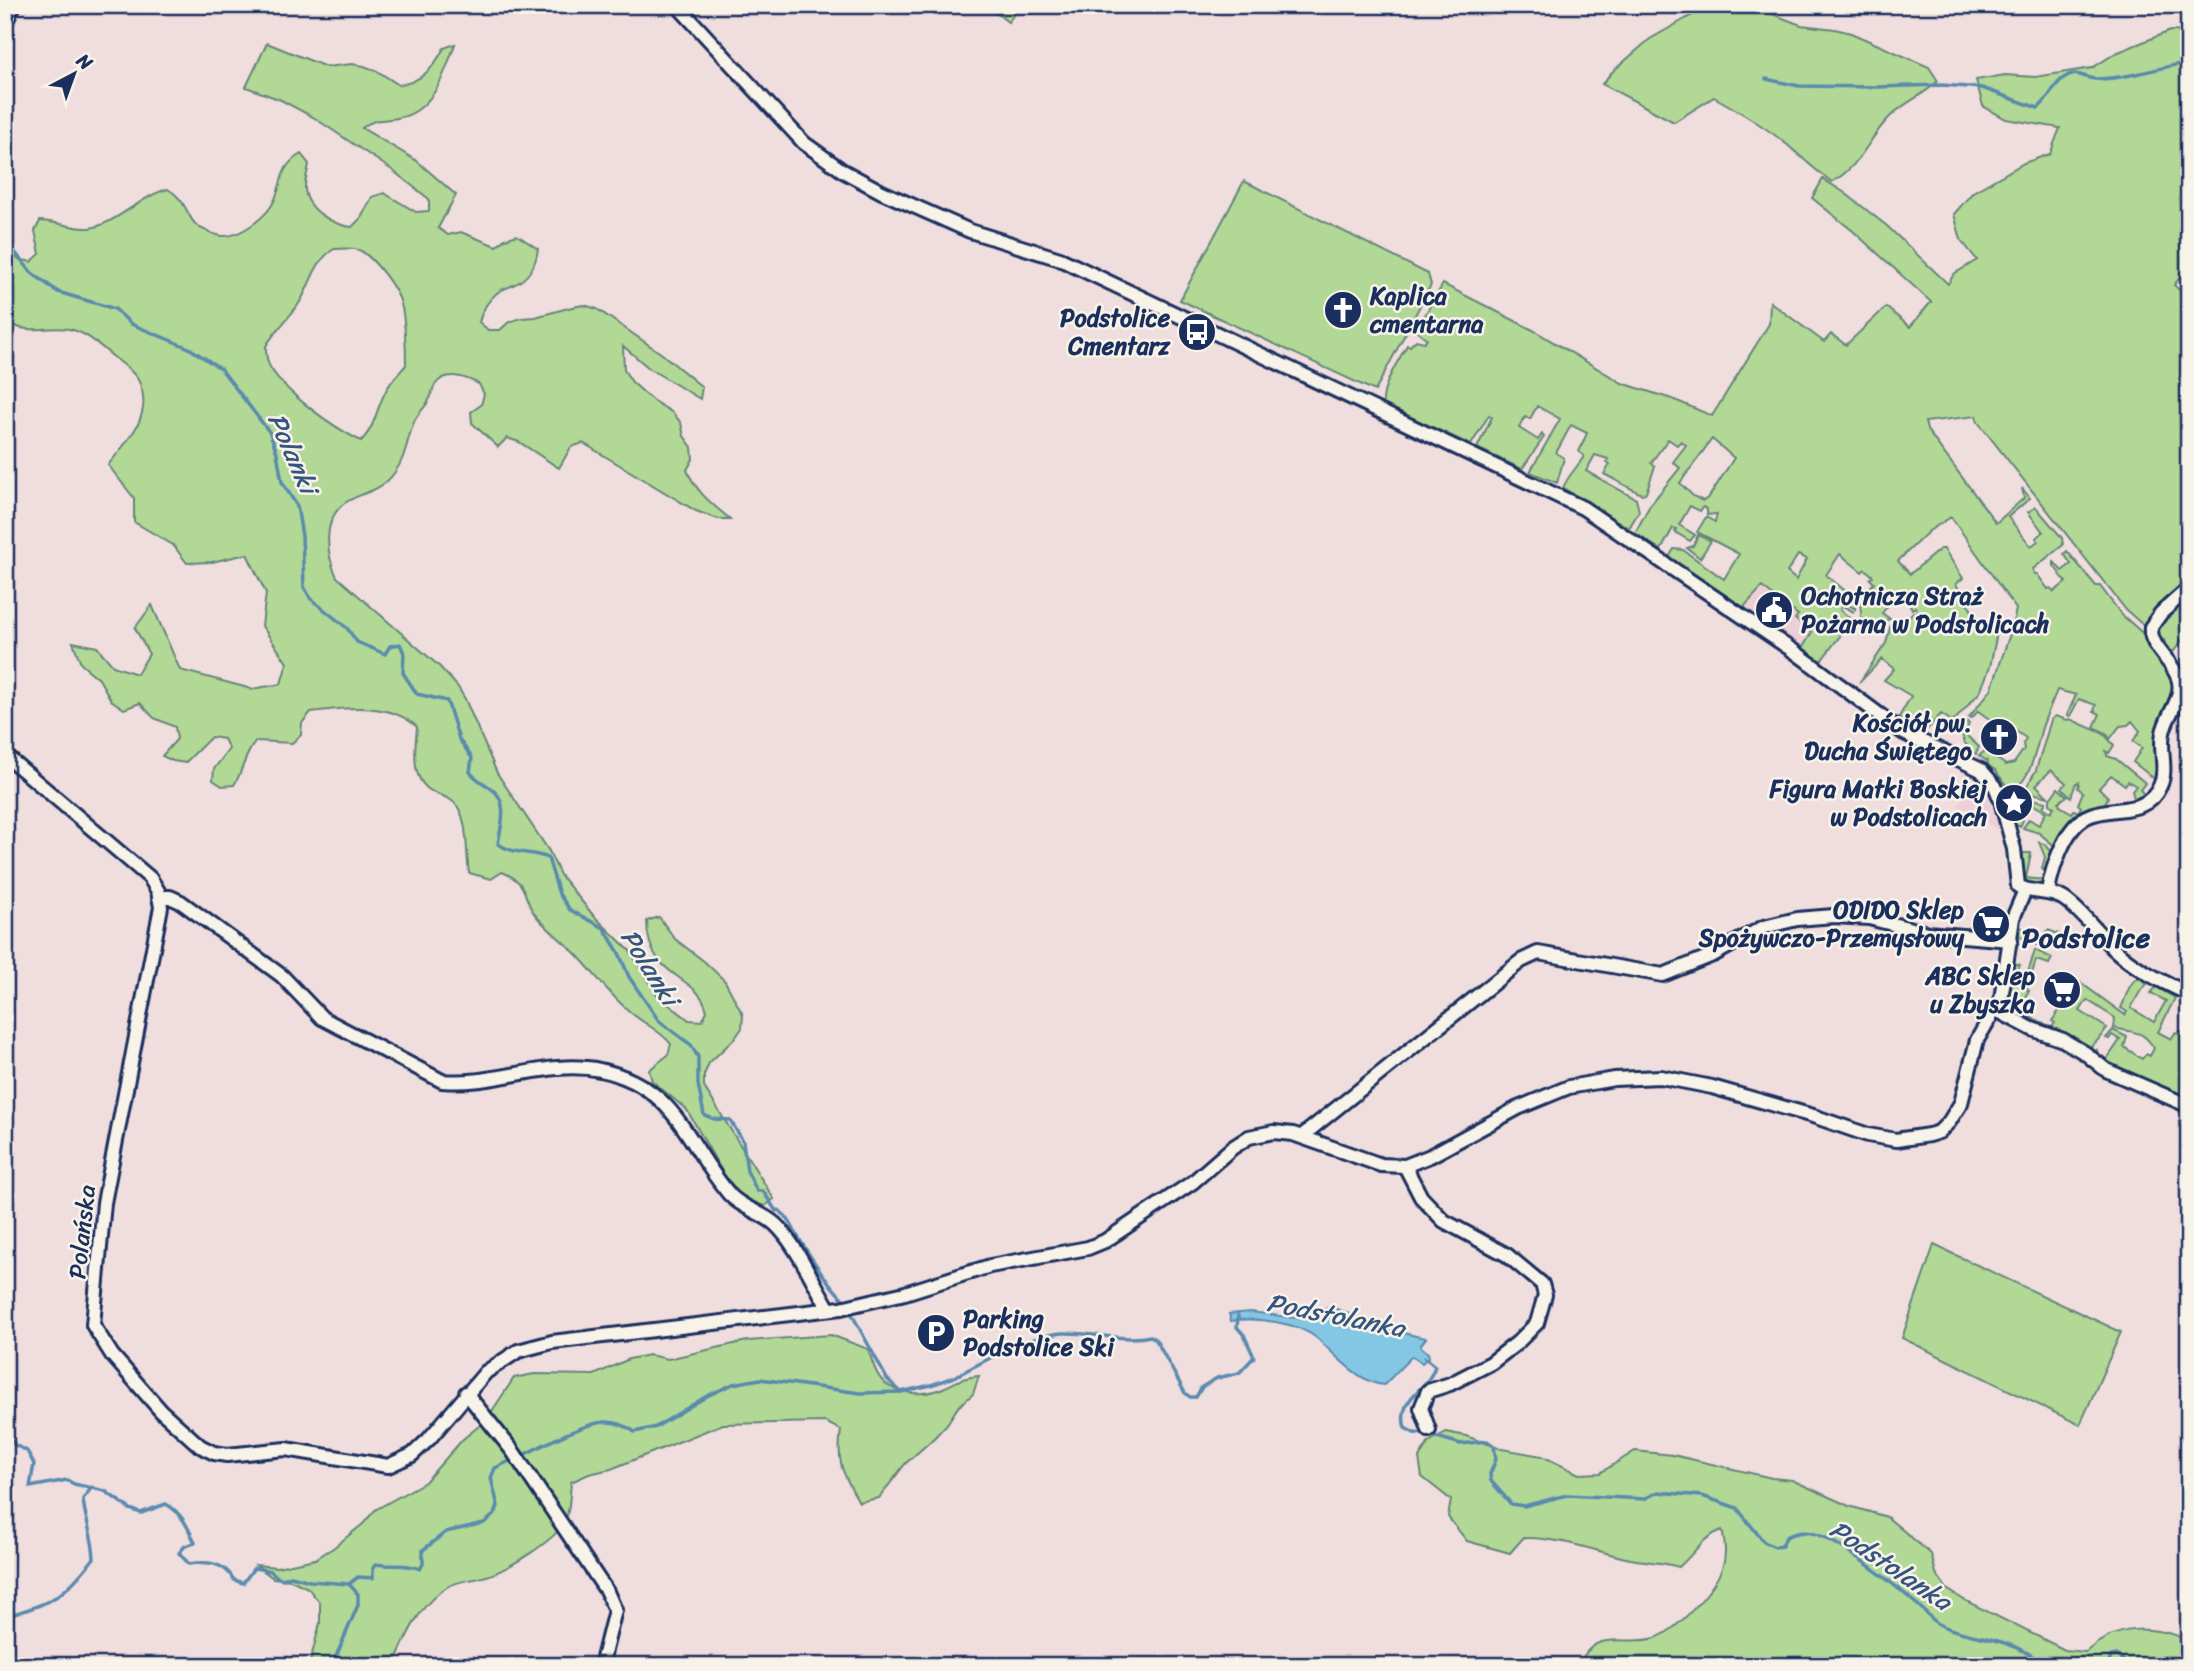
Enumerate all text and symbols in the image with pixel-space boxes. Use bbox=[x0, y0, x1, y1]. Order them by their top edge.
north arrow bbox=[38, 38, 108, 108]
text: N bbox=[68, 44, 101, 79]
place label: Kaplica cmentarna bbox=[1369, 275, 1484, 345]
church icon: Kaplica cmentarna bbox=[1322, 289, 1364, 331]
place label: Podstolice Cmentarz bbox=[1060, 297, 1172, 367]
bus stop icon: Podstolice Cmentarz bbox=[1176, 311, 1218, 353]
water label: Polanki bbox=[255, 405, 333, 505]
place label: Ochotnicza Straż Pożarna w Podstolicach bbox=[1801, 575, 2050, 645]
public building icon: Ochotnicza Straż Pożarna w Podstolicach bbox=[1753, 589, 1795, 631]
place label: Kościół pw. Ducha Świętego bbox=[1804, 702, 1973, 772]
church icon: Kościół pw. Ducha Świętego bbox=[1978, 716, 2020, 758]
place label: Figura Matki Boskiej w Podstolicach bbox=[1768, 768, 1988, 838]
place icon: Figura Matki Boskiej w Podstolicach bbox=[1993, 782, 2035, 824]
place label: ODIDO Sklep Spożywczo-Przemysłowy bbox=[1698, 889, 1965, 959]
supermarket icon: ODIDO Sklep Spożywczo-Przemysłowy bbox=[1970, 903, 2012, 945]
district label: Podstolice bbox=[2022, 913, 2151, 962]
water label: Polanki bbox=[608, 919, 694, 1019]
place label: ABC Sklep u Zbyszka bbox=[1924, 955, 2035, 1025]
supermarket icon: ABC Sklep u Zbyszka bbox=[2041, 969, 2083, 1011]
street label: Polańska bbox=[56, 1183, 108, 1281]
water label: Podstolanka bbox=[1263, 1279, 1411, 1351]
place label: Parking Podstolice Ski bbox=[963, 1298, 1115, 1368]
parking icon: Parking Podstolice Ski bbox=[915, 1312, 957, 1354]
water label: Podstolanka bbox=[1820, 1507, 1963, 1624]

